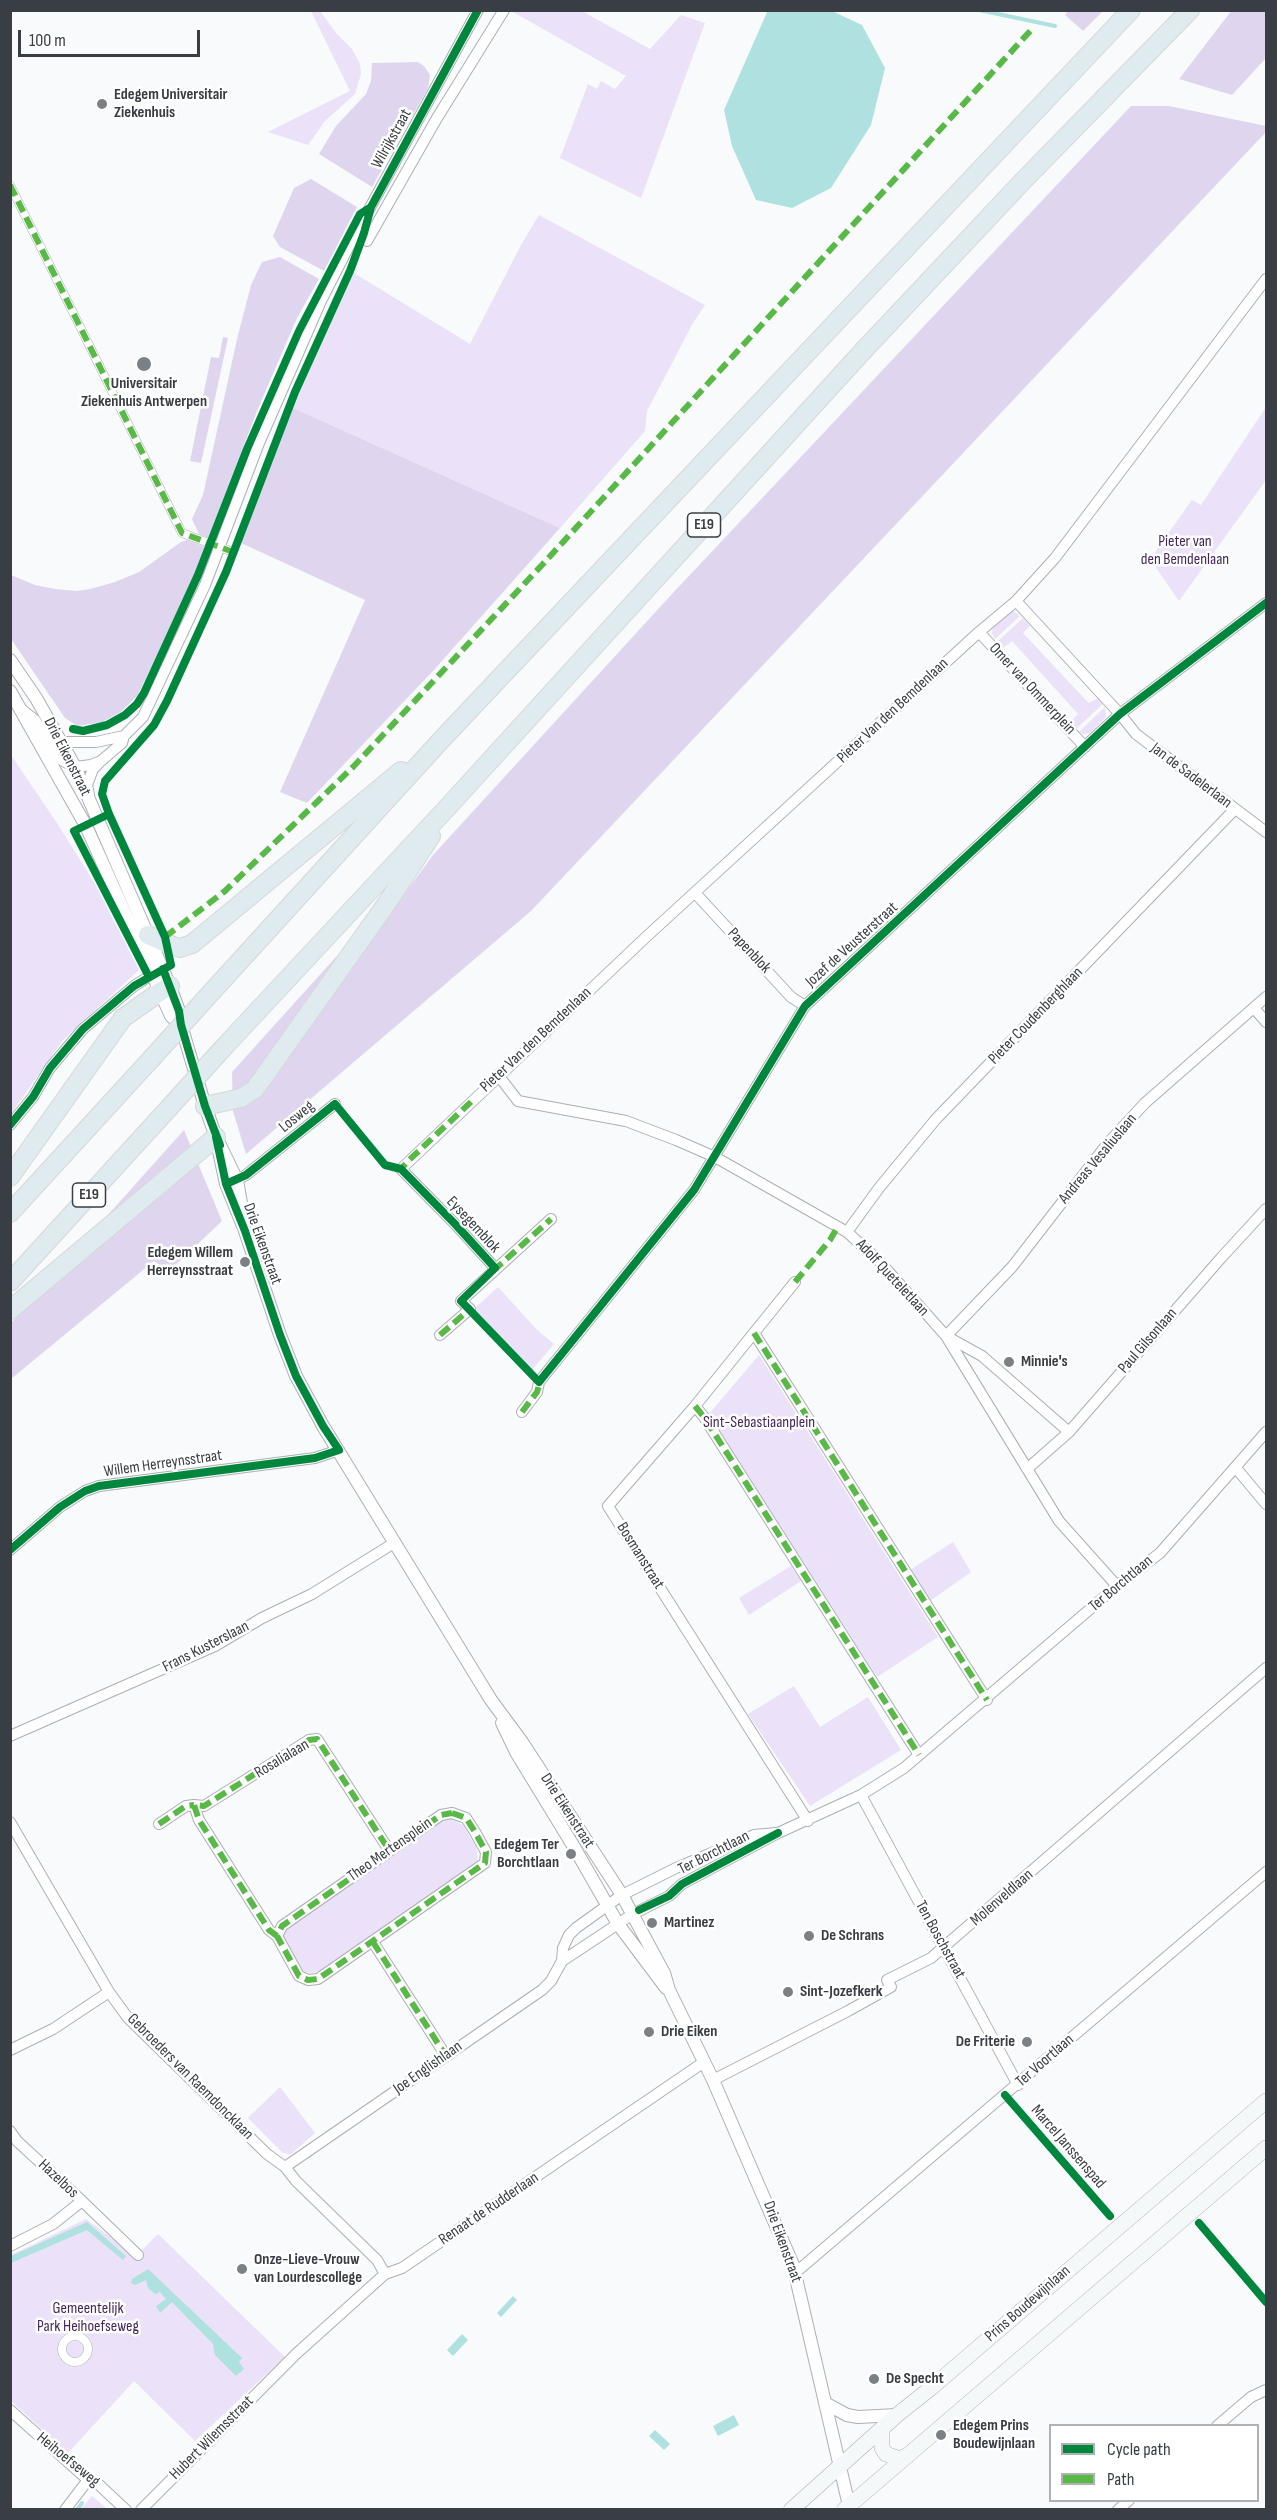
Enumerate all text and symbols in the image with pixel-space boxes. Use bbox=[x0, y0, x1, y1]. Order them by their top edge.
scale bar bbox=[21, 18, 202, 56]
text: 100 m bbox=[29, 30, 66, 51]
place label: Edegem Universitair Ziekenhuis bbox=[114, 85, 228, 123]
marker: Edegem Universitair Ziekenhuis bbox=[95, 97, 109, 111]
street label: Wilrijkstraat bbox=[368, 106, 416, 172]
marker: Universitair Ziekenhuis Antwerpen bbox=[135, 355, 153, 373]
place label: Universitair Ziekenhuis Antwerpen bbox=[81, 374, 207, 412]
road number: E19 bbox=[688, 513, 720, 537]
park label: Pieter van den Bemdenlaan bbox=[1141, 532, 1229, 570]
street label: Omer van Ommerplein bbox=[985, 639, 1079, 739]
street label: Pieter Van den Bemdenlaan bbox=[833, 654, 953, 768]
street label: Drie Eikenstraat bbox=[39, 715, 95, 799]
street label: Jan de Sadelerlaan bbox=[1147, 739, 1235, 813]
street label: Jozef de Veusterstraat bbox=[802, 898, 902, 992]
street label: Papenblok bbox=[723, 924, 775, 978]
street label: Pieter Coudenberghlaan bbox=[985, 963, 1087, 1069]
street label: Pieter Van den Bemdenlaan bbox=[476, 983, 596, 1097]
street label: Losweg bbox=[275, 1097, 319, 1137]
street label: Andreas Vesaliuslaan bbox=[1055, 1110, 1141, 1208]
road number: E19 bbox=[72, 1183, 106, 1207]
street label: Eysegemblok bbox=[442, 1193, 504, 1257]
street label: Drie Eikenstraat bbox=[238, 1201, 286, 1287]
street label: Adolf Queteletlaan bbox=[851, 1235, 933, 1321]
place label: Edegem Willem Herreynsstraat bbox=[147, 1243, 233, 1281]
marker: Edegem Willem Herreynsstraat bbox=[238, 1255, 252, 1269]
street label: Paul Gilsonlaan bbox=[1114, 1304, 1182, 1378]
place label: Minnie's bbox=[1021, 1352, 1068, 1372]
marker: Minnie's bbox=[1002, 1355, 1016, 1369]
park label: Sint-Sebastiaanplein bbox=[703, 1413, 815, 1433]
street label: Willem Herreynsstraat bbox=[103, 1446, 223, 1482]
street label: Bosmanstraat bbox=[612, 1519, 668, 1593]
street label: Ter Borchtlaan bbox=[1085, 1552, 1157, 1616]
street label: Frans Kusterslaan bbox=[160, 1617, 252, 1677]
street label: Rosalialaan bbox=[251, 1735, 313, 1783]
street label: Drie Eikenstraat bbox=[536, 1770, 598, 1852]
street label: Theo Mertensplein bbox=[344, 1814, 436, 1886]
street label: Ter Borchtlaan bbox=[675, 1827, 753, 1879]
place label: Edegem Ter Borchtlaan bbox=[494, 1835, 559, 1873]
marker: Edegem Ter Borchtlaan bbox=[564, 1847, 578, 1861]
street label: Molenveldlaan bbox=[967, 1866, 1037, 1930]
street label: Ten Boschstraat bbox=[911, 1898, 969, 1982]
place label: Martinez bbox=[664, 1913, 714, 1933]
marker: Martinez bbox=[645, 1916, 659, 1930]
place label: De Schrans bbox=[821, 1926, 884, 1946]
marker: De Schrans bbox=[802, 1929, 816, 1943]
place label: Sint-Jozefkerk bbox=[800, 1982, 883, 2002]
marker: Sint-Jozefkerk bbox=[781, 1985, 795, 1999]
street label: Gebroeders van Raemdoncklaan bbox=[123, 2010, 257, 2144]
place label: Drie Eiken bbox=[661, 2022, 717, 2042]
marker: Drie Eiken bbox=[642, 2025, 656, 2039]
street label: Ter Voortlaan bbox=[1012, 2031, 1078, 2091]
place label: De Friterie bbox=[956, 2032, 1015, 2052]
marker: De Friterie bbox=[1020, 2035, 1034, 2049]
street label: Joe Englishlaan bbox=[390, 2037, 466, 2099]
street label: Marcel Janssenspad bbox=[1027, 2101, 1109, 2193]
street label: Hazelbos bbox=[34, 2156, 82, 2202]
street label: Renaat de Rudderlaan bbox=[435, 2168, 543, 2250]
street label: Drie Eikenstraat bbox=[758, 2199, 806, 2285]
place label: Onze-Lieve-Vrouw van Lourdescollege bbox=[254, 2250, 362, 2288]
marker: Onze-Lieve-Vrouw van Lourdescollege bbox=[235, 2262, 249, 2276]
street label: Prins Boudewijnlaan bbox=[981, 2262, 1075, 2346]
park label: Gemeentelijk Park Heihoefseweg bbox=[37, 2299, 139, 2337]
place label: De Specht bbox=[886, 2369, 944, 2389]
marker: De Specht bbox=[867, 2372, 881, 2386]
street label: Hubert Wilemsstraat bbox=[166, 2392, 258, 2484]
place label: Edegem Prins Boudewijnlaan bbox=[953, 2416, 1035, 2454]
legend bbox=[1049, 2424, 1259, 2502]
marker: Edegem Prins Boudewijnlaan bbox=[934, 2428, 948, 2442]
street label: Heihoefseweg bbox=[32, 2429, 104, 2491]
text: Cycle path bbox=[1107, 2439, 1171, 2460]
text: Path bbox=[1107, 2469, 1135, 2490]

